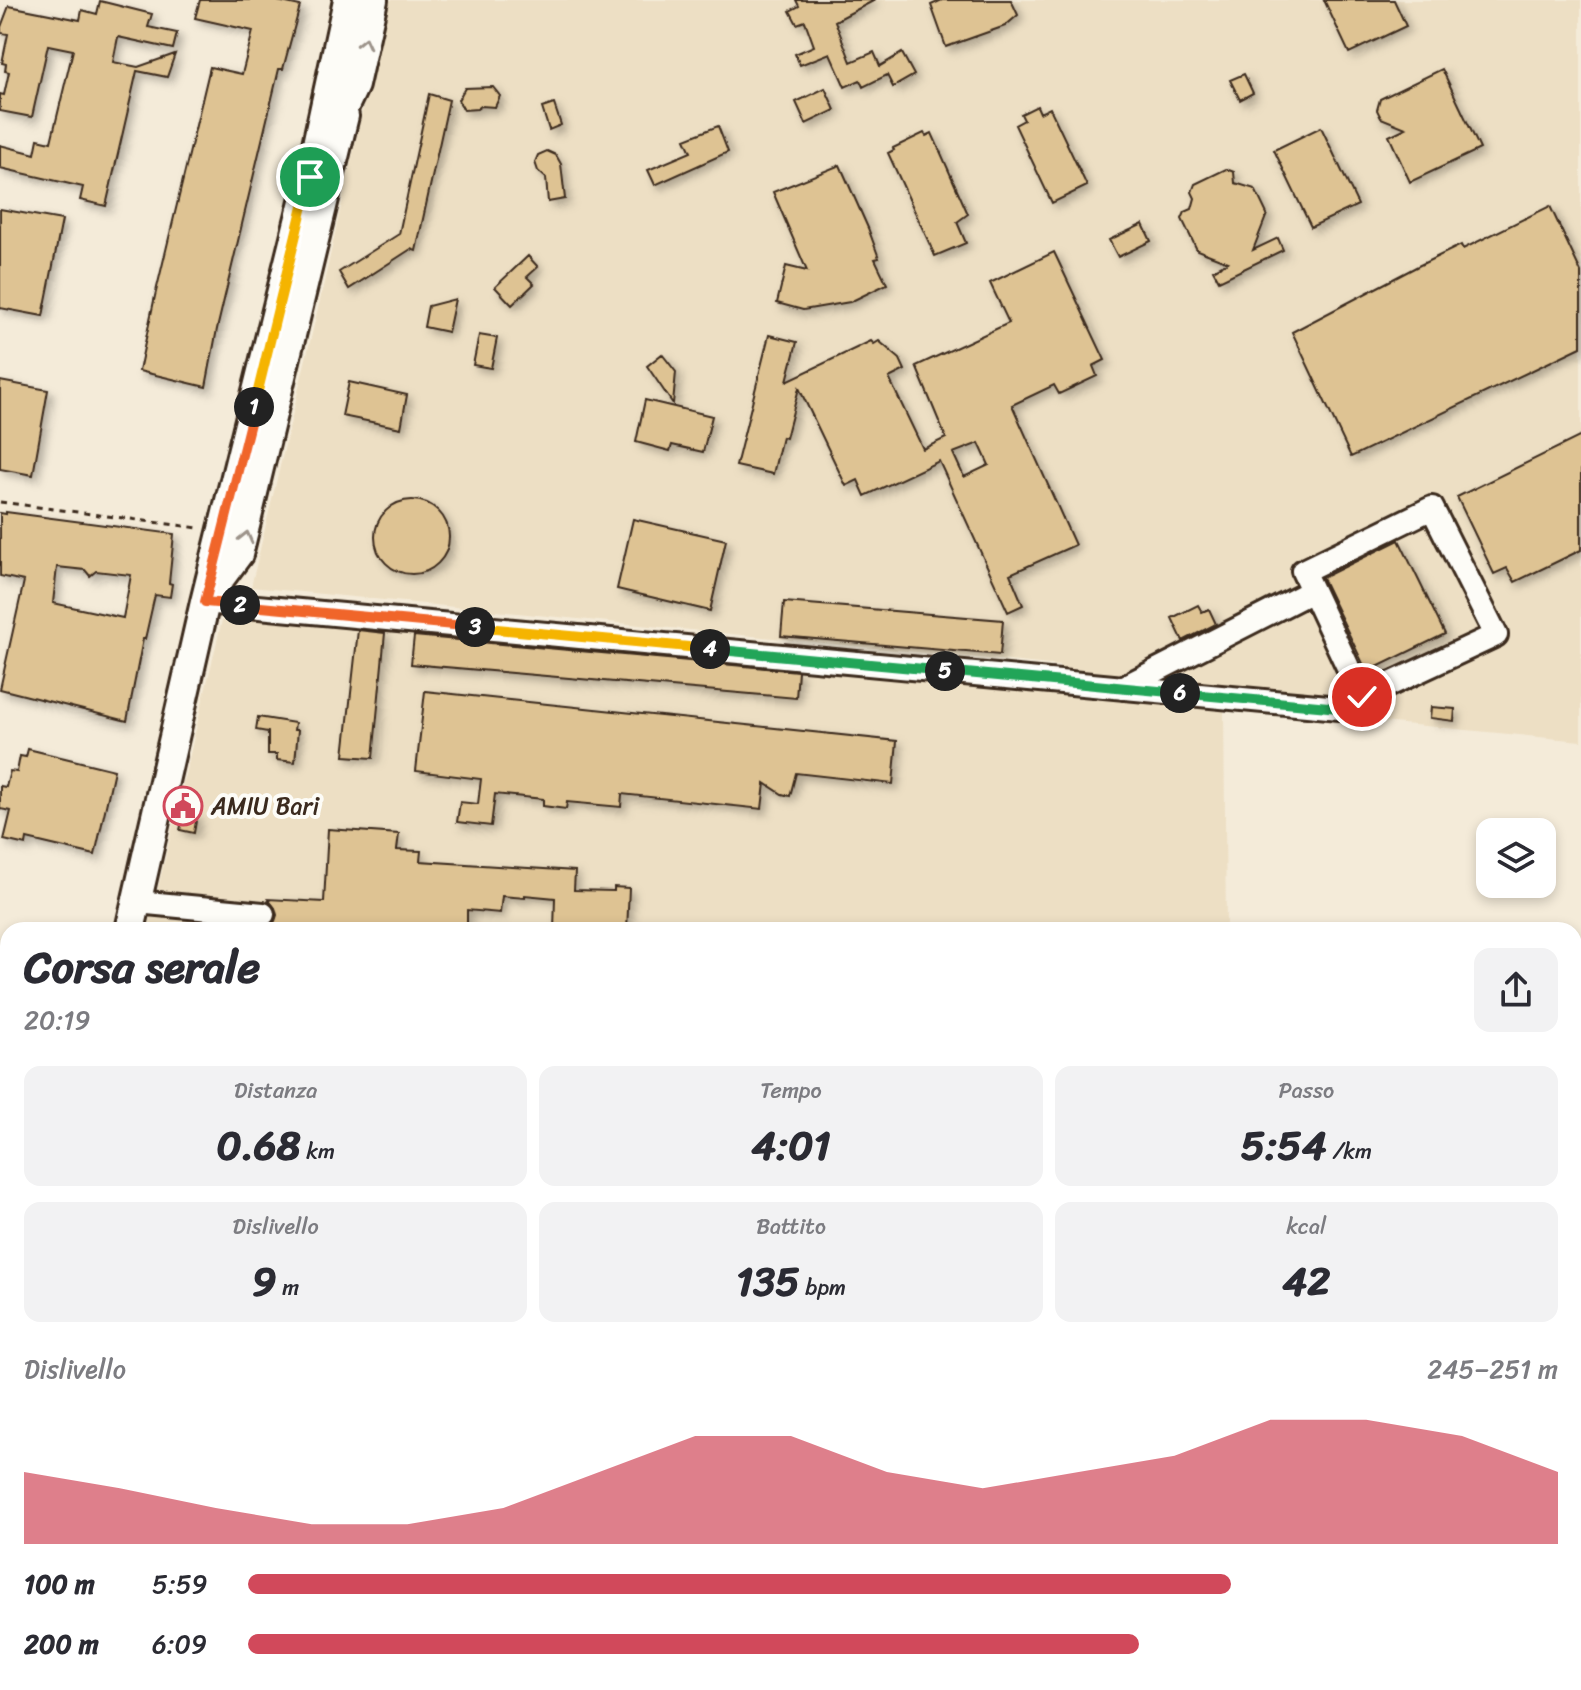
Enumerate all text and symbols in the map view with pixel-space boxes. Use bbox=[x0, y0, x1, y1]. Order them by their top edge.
one-way arrow bbox=[355, 36, 372, 50]
pin bbox=[276, 143, 344, 211]
icon: arrive bbox=[288, 155, 332, 199]
pin: 1 bbox=[234, 387, 274, 427]
text: 1 bbox=[249, 387, 259, 426]
one-way arrow bbox=[236, 530, 253, 544]
pin: 2 bbox=[220, 585, 260, 625]
text: 2 bbox=[234, 585, 246, 624]
pin: 3 bbox=[455, 607, 495, 647]
text: 3 bbox=[469, 607, 481, 646]
pin: 4 bbox=[690, 629, 730, 669]
text: 4 bbox=[703, 629, 717, 668]
pin: 5 bbox=[925, 651, 965, 691]
text: 5 bbox=[938, 651, 952, 690]
pin bbox=[1328, 663, 1396, 731]
pin: 6 bbox=[1160, 673, 1200, 713]
text: 6 bbox=[1174, 673, 1186, 712]
icon: check bbox=[1340, 675, 1384, 719]
public building icon: AMIU Bari bbox=[162, 785, 204, 827]
place label: AMIU Bari bbox=[210, 785, 320, 827]
map controls bbox=[1476, 818, 1556, 898]
button: layers bbox=[1476, 818, 1556, 898]
text: Corsa serale bbox=[24, 928, 260, 1006]
button: share bbox=[1474, 948, 1558, 1032]
text: 20:19 bbox=[24, 997, 90, 1043]
text: Distanza bbox=[234, 1071, 317, 1110]
text: Tempo bbox=[760, 1071, 822, 1110]
text: Passo bbox=[1278, 1071, 1334, 1110]
text: 0.68 bbox=[216, 1110, 301, 1181]
text: 4:01 bbox=[751, 1110, 831, 1181]
text: 5:54 bbox=[1241, 1110, 1327, 1181]
text: km bbox=[301, 1132, 335, 1171]
text: /km bbox=[1327, 1132, 1372, 1171]
text: Dislivello bbox=[233, 1207, 319, 1246]
text: Battito bbox=[756, 1207, 826, 1246]
text: kcal bbox=[1286, 1207, 1326, 1246]
text: 9 bbox=[252, 1246, 277, 1317]
text: 135 bbox=[736, 1246, 800, 1317]
text: 42 bbox=[1282, 1246, 1330, 1317]
text: m bbox=[277, 1268, 299, 1307]
text: bpm bbox=[800, 1268, 846, 1307]
text: Dislivello bbox=[24, 1346, 126, 1392]
text: 245–251 m bbox=[1427, 1346, 1558, 1392]
text: 100 m bbox=[24, 1561, 95, 1607]
text: 5:59 bbox=[152, 1561, 208, 1607]
text: 200 m bbox=[24, 1621, 99, 1667]
text: 6:09 bbox=[152, 1621, 207, 1667]

